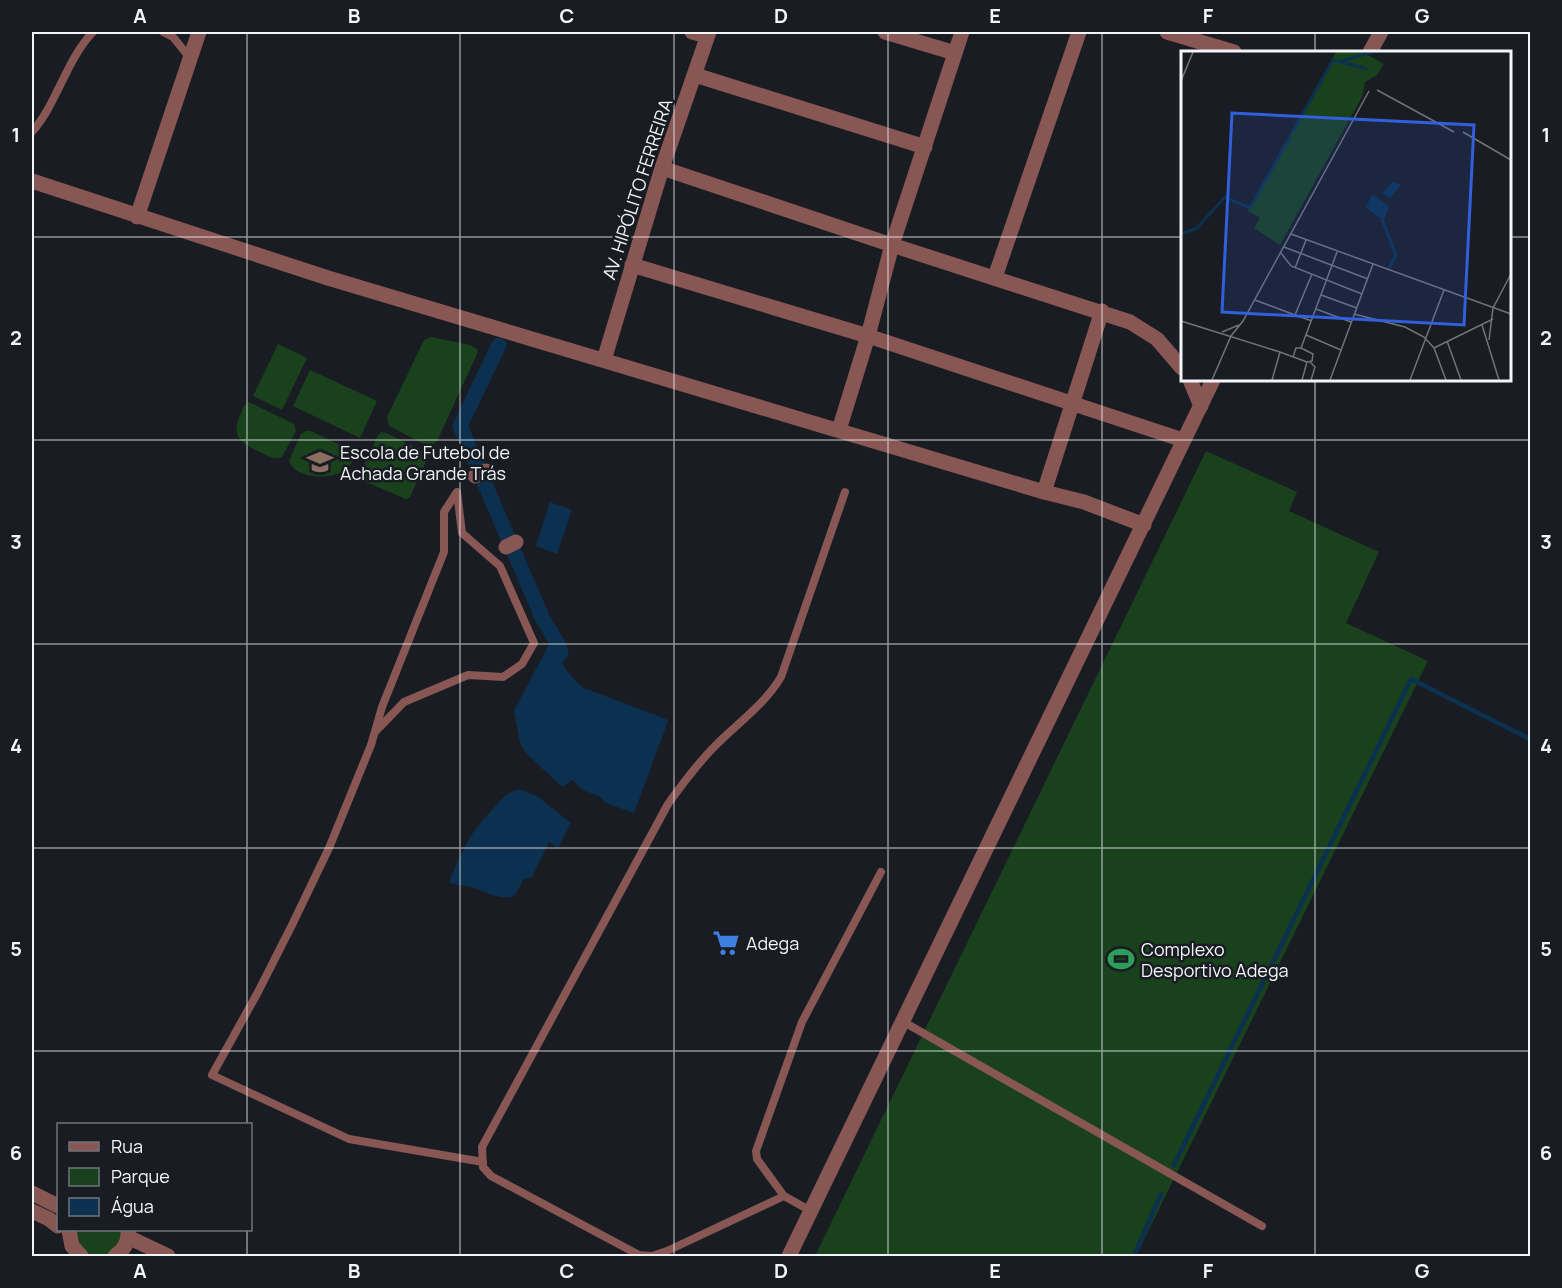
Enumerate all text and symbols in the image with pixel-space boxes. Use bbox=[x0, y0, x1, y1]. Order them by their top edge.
text: A bbox=[133, 2, 147, 29]
text: B bbox=[348, 2, 361, 29]
text: C bbox=[560, 2, 574, 29]
text: D bbox=[774, 2, 788, 29]
text: E bbox=[989, 2, 1001, 29]
text: F bbox=[1203, 2, 1214, 29]
text: G bbox=[1415, 2, 1430, 29]
inset map bbox=[1181, 51, 1511, 381]
street label: AV. HIPÓLITO FERREIRA bbox=[596, 95, 678, 282]
text: 1 bbox=[12, 121, 20, 148]
text: 1 bbox=[1542, 121, 1550, 148]
text: 2 bbox=[10, 324, 22, 351]
text: 2 bbox=[1540, 324, 1552, 351]
place label: Escola de Futebol de Achada Grande Trás bbox=[340, 440, 510, 485]
school or university icon: Escola de Futebol de Achada Grande Trás bbox=[305, 447, 335, 477]
text: 3 bbox=[10, 528, 22, 555]
text: 3 bbox=[1540, 528, 1552, 555]
text: 4 bbox=[10, 732, 22, 759]
text: 4 bbox=[1540, 732, 1552, 759]
supermarket icon: Adega bbox=[711, 928, 741, 958]
place label: Adega bbox=[746, 931, 799, 955]
text: 5 bbox=[10, 935, 22, 962]
text: 5 bbox=[1540, 935, 1552, 962]
place label: Complexo Desportivo Adega bbox=[1141, 937, 1289, 982]
sports icon: Complexo Desportivo Adega bbox=[1106, 944, 1136, 974]
legend bbox=[57, 1123, 252, 1231]
text: Rua bbox=[111, 1134, 143, 1158]
text: 6 bbox=[10, 1139, 22, 1166]
text: 6 bbox=[1540, 1139, 1552, 1166]
text: Parque bbox=[111, 1164, 170, 1188]
text: Água bbox=[111, 1194, 154, 1218]
text: A bbox=[133, 1257, 147, 1284]
text: B bbox=[348, 1257, 361, 1284]
text: C bbox=[560, 1257, 574, 1284]
text: D bbox=[774, 1257, 788, 1284]
text: E bbox=[989, 1257, 1001, 1284]
text: F bbox=[1203, 1257, 1214, 1284]
text: G bbox=[1415, 1257, 1430, 1284]

